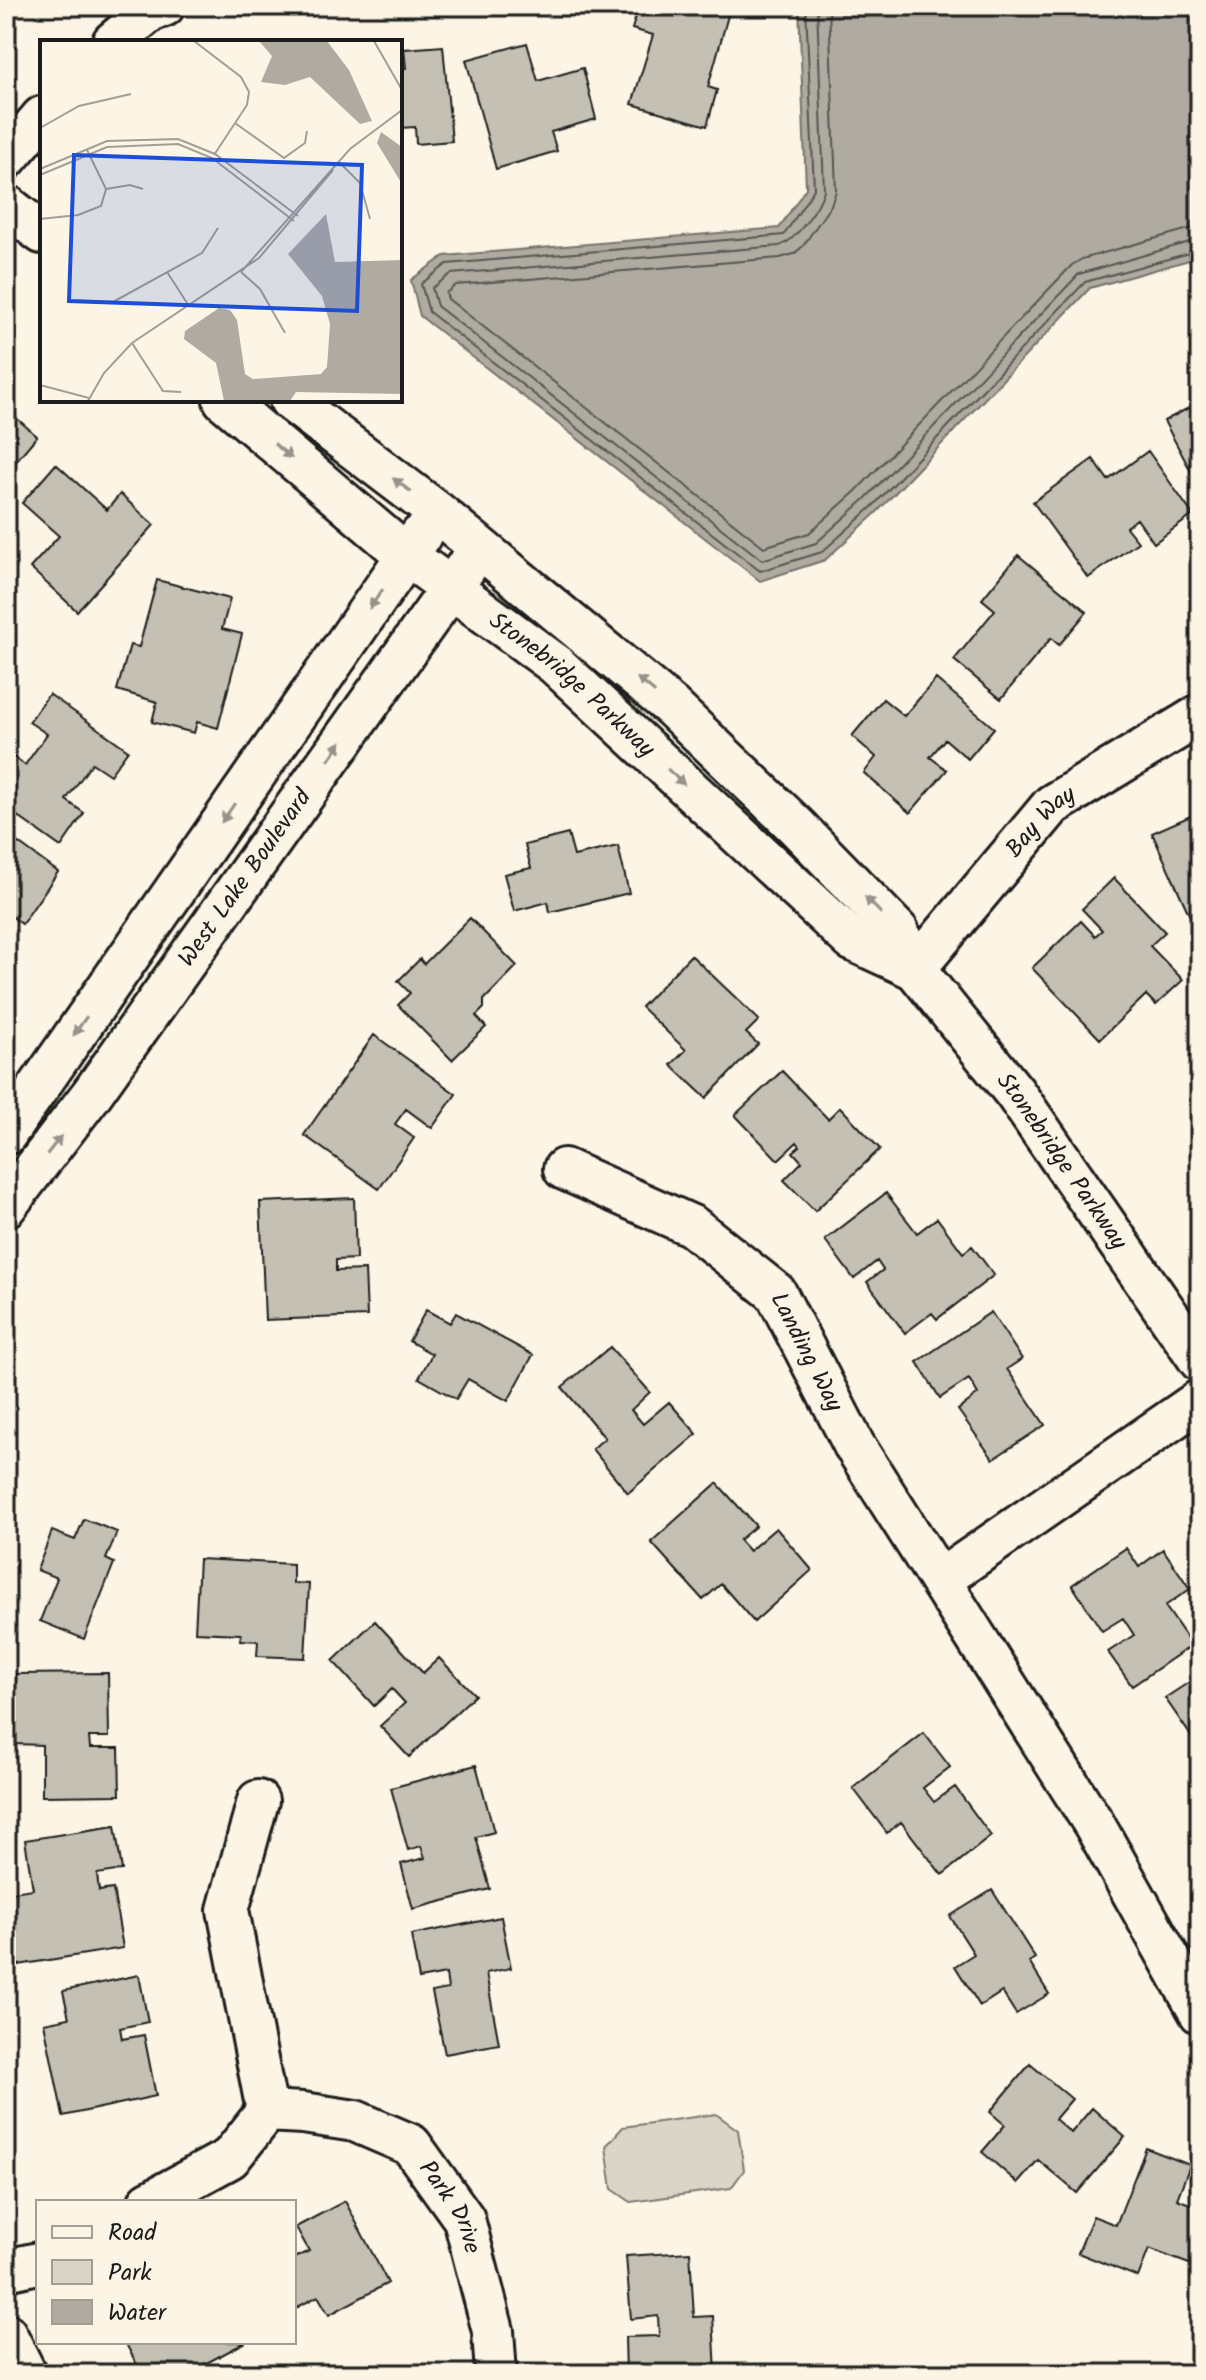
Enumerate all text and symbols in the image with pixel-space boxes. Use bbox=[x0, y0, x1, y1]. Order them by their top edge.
inset map bbox=[40, 40, 402, 402]
one-way arrow bbox=[273, 441, 293, 459]
one-way arrow bbox=[392, 478, 412, 494]
one-way arrow bbox=[369, 588, 384, 609]
street label: Stonebridge Parkway bbox=[480, 602, 665, 768]
one-way arrow bbox=[636, 677, 656, 694]
one-way arrow bbox=[327, 741, 343, 762]
one-way arrow bbox=[667, 768, 686, 786]
street label: Bay Way bbox=[996, 775, 1084, 867]
street label: West Lake Boulevard bbox=[168, 780, 323, 975]
one-way arrow bbox=[221, 802, 236, 823]
one-way arrow bbox=[864, 896, 883, 915]
one-way arrow bbox=[73, 1016, 88, 1037]
street label: Stonebridge Parkway bbox=[986, 1064, 1138, 1259]
one-way arrow bbox=[45, 1134, 61, 1155]
street label: Landing Way bbox=[759, 1285, 854, 1419]
street label: Park Drive bbox=[408, 2152, 492, 2258]
legend bbox=[36, 2200, 296, 2344]
text: Road bbox=[108, 2214, 157, 2253]
text: Park bbox=[108, 2254, 152, 2293]
text: Water bbox=[108, 2294, 168, 2333]

